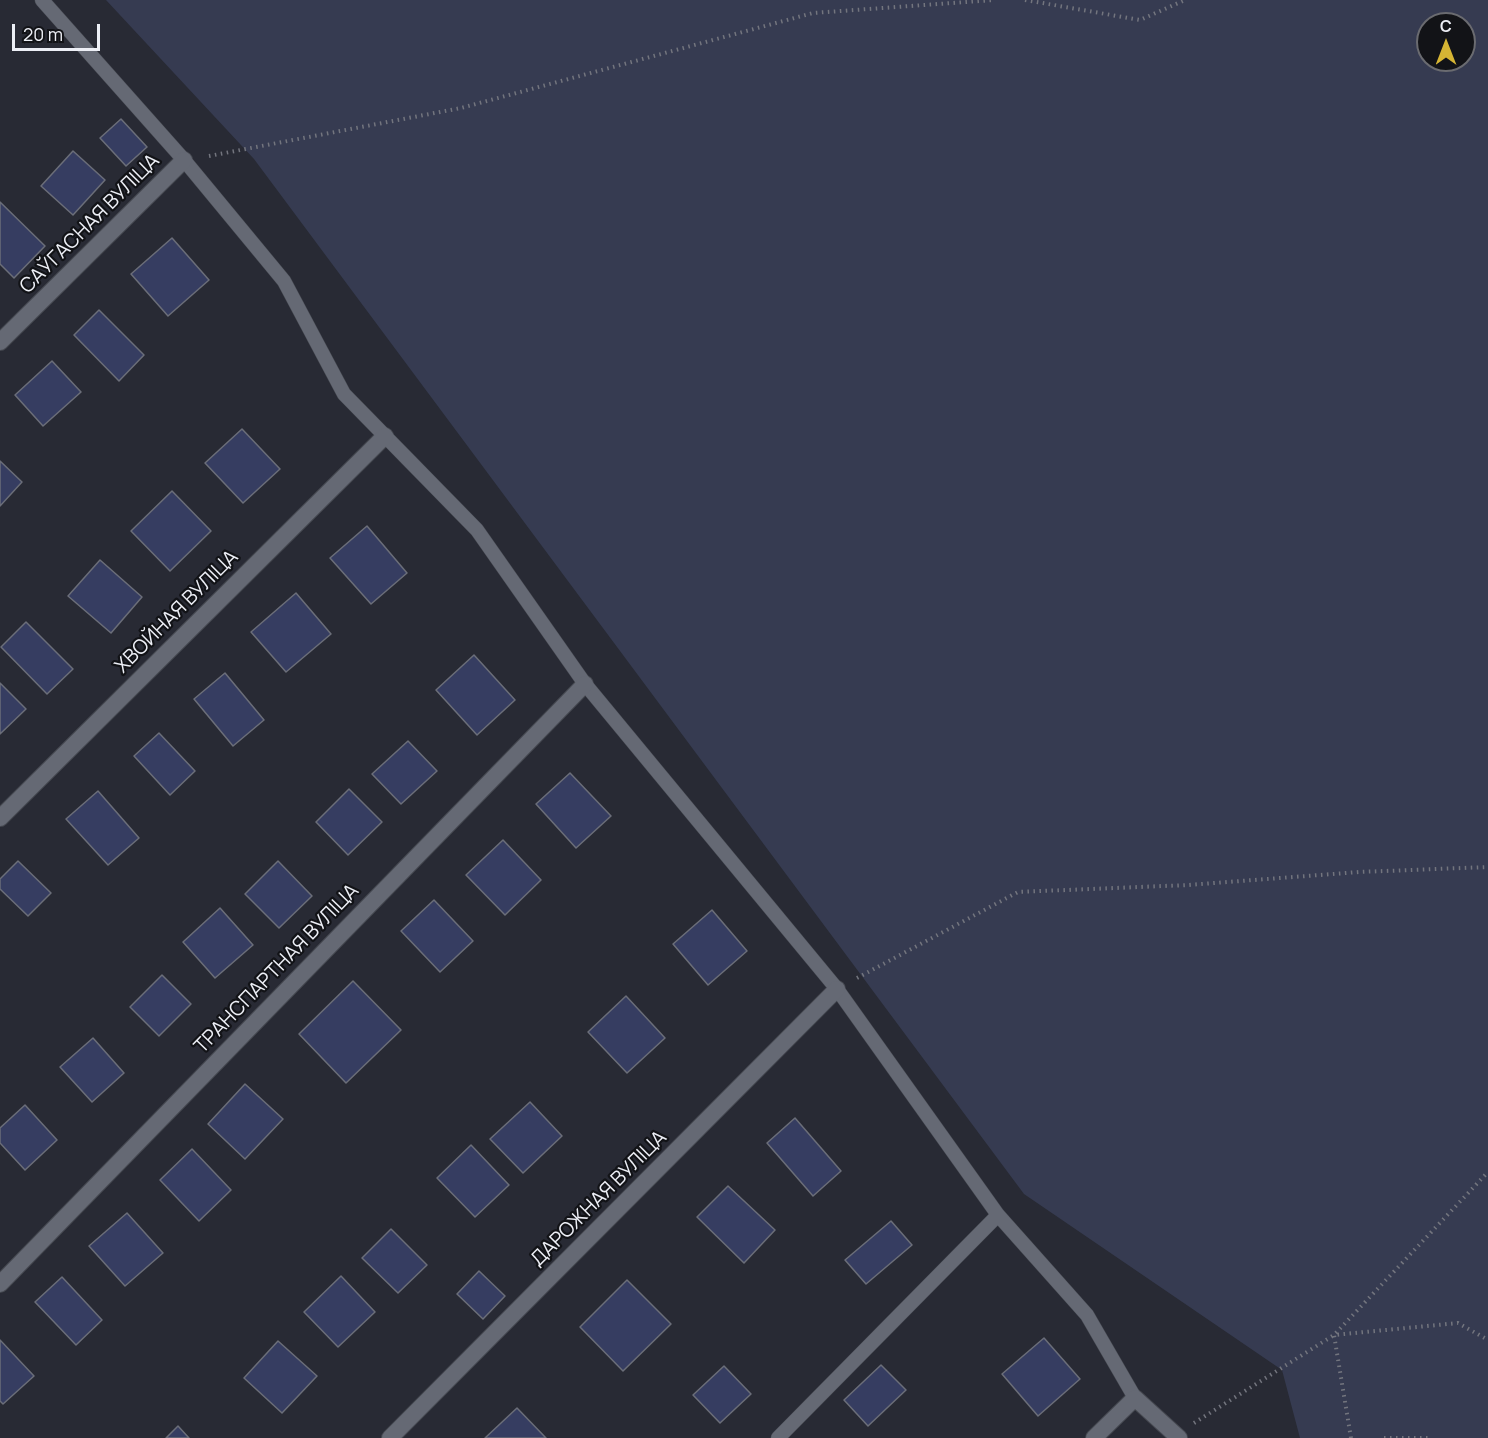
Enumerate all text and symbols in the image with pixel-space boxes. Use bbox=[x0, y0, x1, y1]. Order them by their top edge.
scale bar bbox=[15, 12, 104, 50]
north arrow bbox=[1416, 12, 1476, 72]
text: С bbox=[1440, 15, 1452, 37]
text: 20 m bbox=[23, 22, 63, 46]
street label: САЎГАСНАЯ ВУЛІЦА bbox=[15, 149, 165, 299]
street label: ХВОЙНАЯ ВУЛІЦА bbox=[111, 546, 243, 678]
street label: ТРАНСПАРТНАЯ ВУЛІЦА bbox=[190, 879, 364, 1059]
street label: ДАРОЖНАЯ ВУЛІЦА bbox=[526, 1126, 672, 1272]

